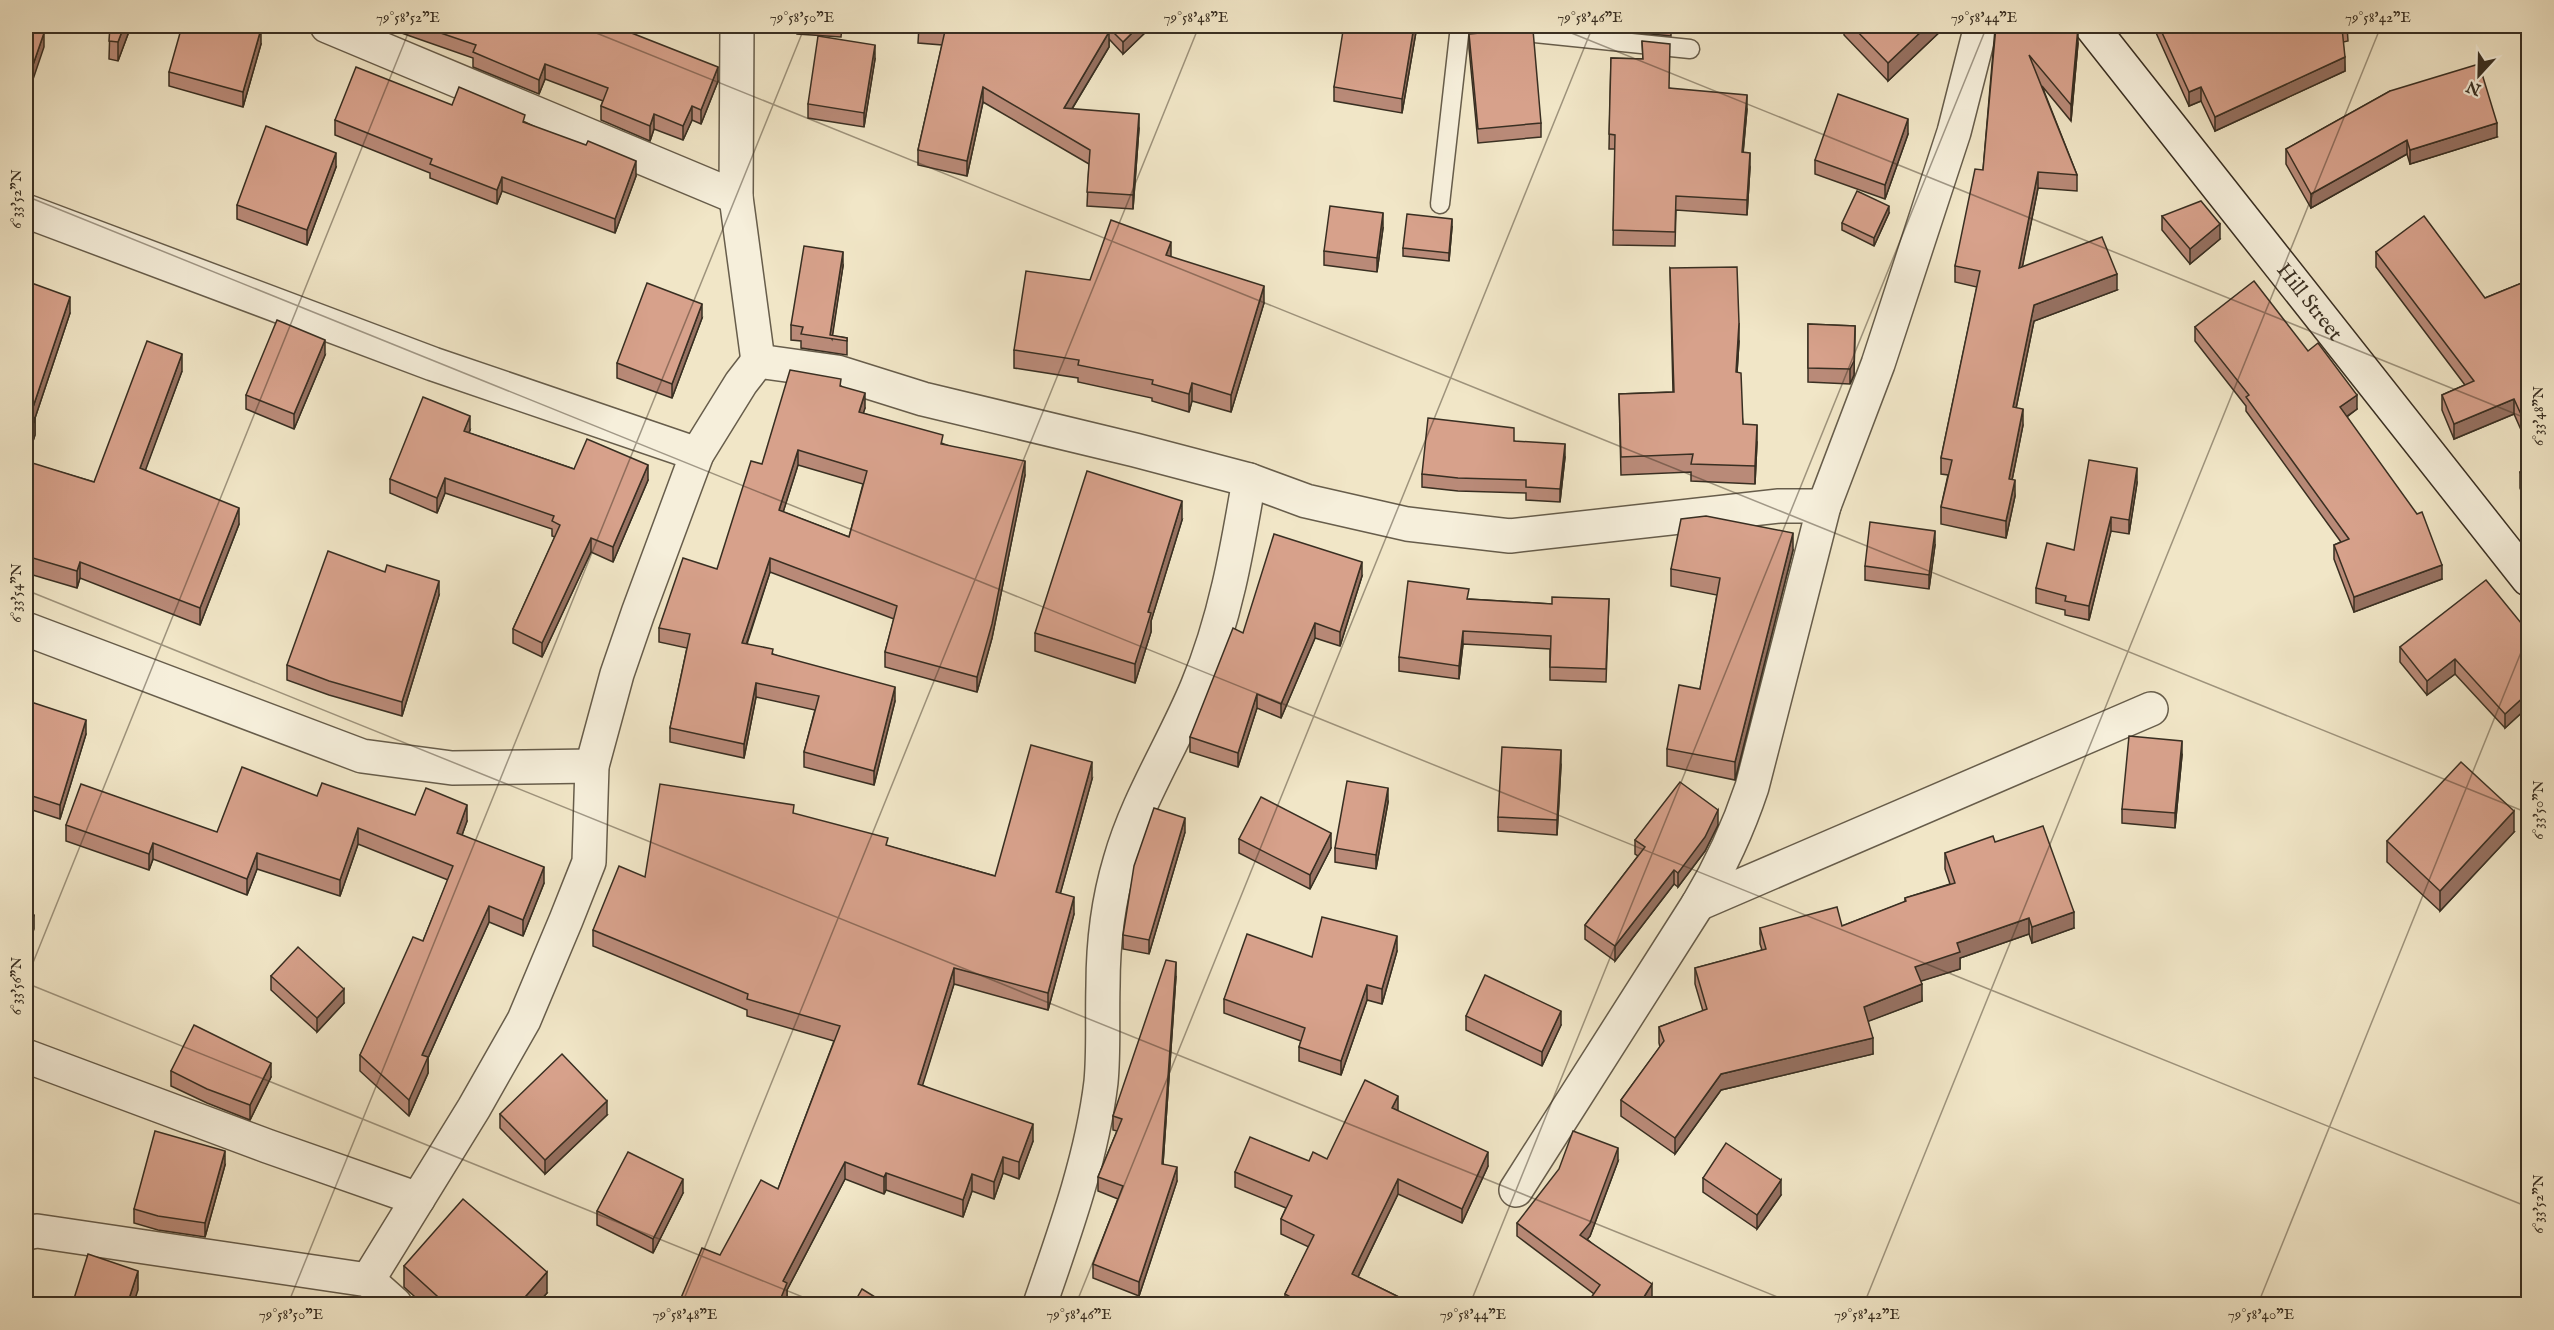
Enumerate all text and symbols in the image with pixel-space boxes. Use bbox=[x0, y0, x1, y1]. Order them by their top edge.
text: 79°58'52"E bbox=[376, 8, 440, 27]
text: 79°58'50"E bbox=[770, 8, 834, 27]
text: 79°58'48"E bbox=[1164, 8, 1228, 27]
text: 79°58'46"E bbox=[1557, 8, 1623, 27]
text: 79°58'44"E bbox=[1951, 8, 2017, 27]
text: 79°58'42"E bbox=[2345, 8, 2411, 27]
north arrow bbox=[2449, 45, 2509, 105]
text: N bbox=[2464, 75, 2485, 99]
text: 6°33'52"N bbox=[7, 169, 26, 229]
street label: Hill Street bbox=[2270, 258, 2348, 347]
text: 6°33'48"N bbox=[2529, 386, 2548, 446]
text: 6°33'54"N bbox=[7, 563, 26, 623]
text: 6°33'50"N bbox=[2529, 780, 2548, 840]
text: 6°33'56"N bbox=[7, 957, 26, 1015]
text: 6°33'52"N bbox=[2529, 1174, 2548, 1234]
text: 79°58'50"E bbox=[259, 1305, 323, 1324]
text: 79°58'48"E bbox=[653, 1305, 717, 1324]
text: 79°58'46"E bbox=[1046, 1305, 1112, 1324]
text: 79°58'44"E bbox=[1440, 1305, 1506, 1324]
text: 79°58'42"E bbox=[1834, 1305, 1900, 1324]
text: 79°58'40"E bbox=[2228, 1305, 2294, 1324]

